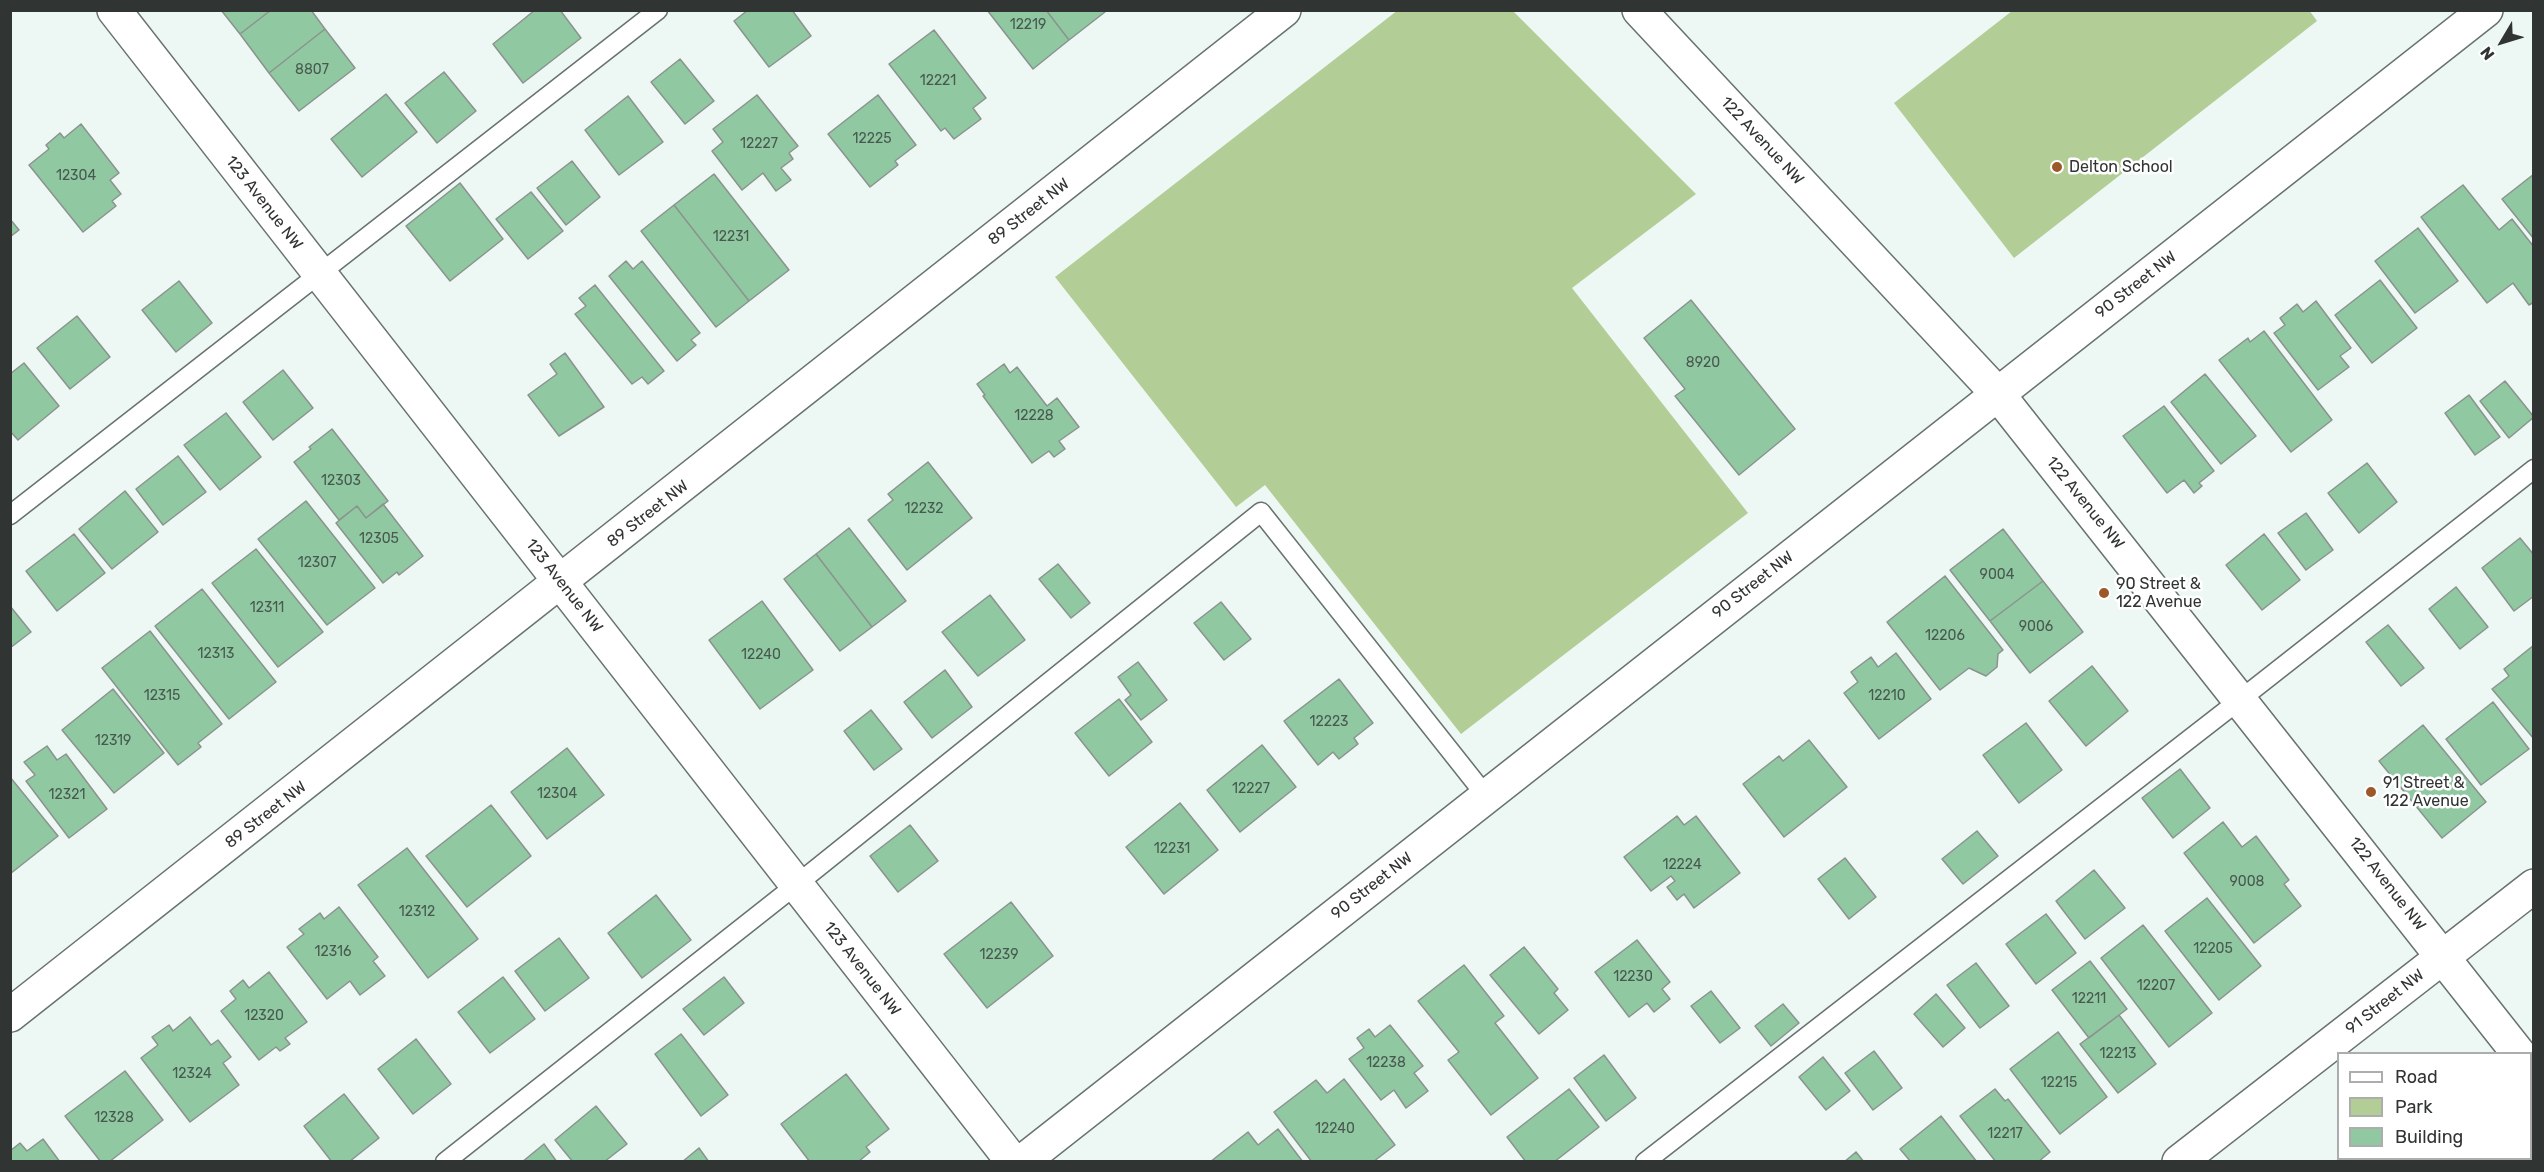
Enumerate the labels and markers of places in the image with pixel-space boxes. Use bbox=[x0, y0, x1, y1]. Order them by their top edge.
place label: Delton School bbox=[2069, 157, 2173, 177]
marker: Delton School bbox=[2050, 160, 2064, 174]
place label: 90 Street & 122 Avenue bbox=[2116, 574, 2202, 612]
marker: 90 Street & 122 Avenue bbox=[2097, 586, 2111, 600]
place label: 91 Street & 122 Avenue bbox=[2383, 773, 2469, 811]
marker: 91 Street & 122 Avenue bbox=[2364, 785, 2378, 799]

